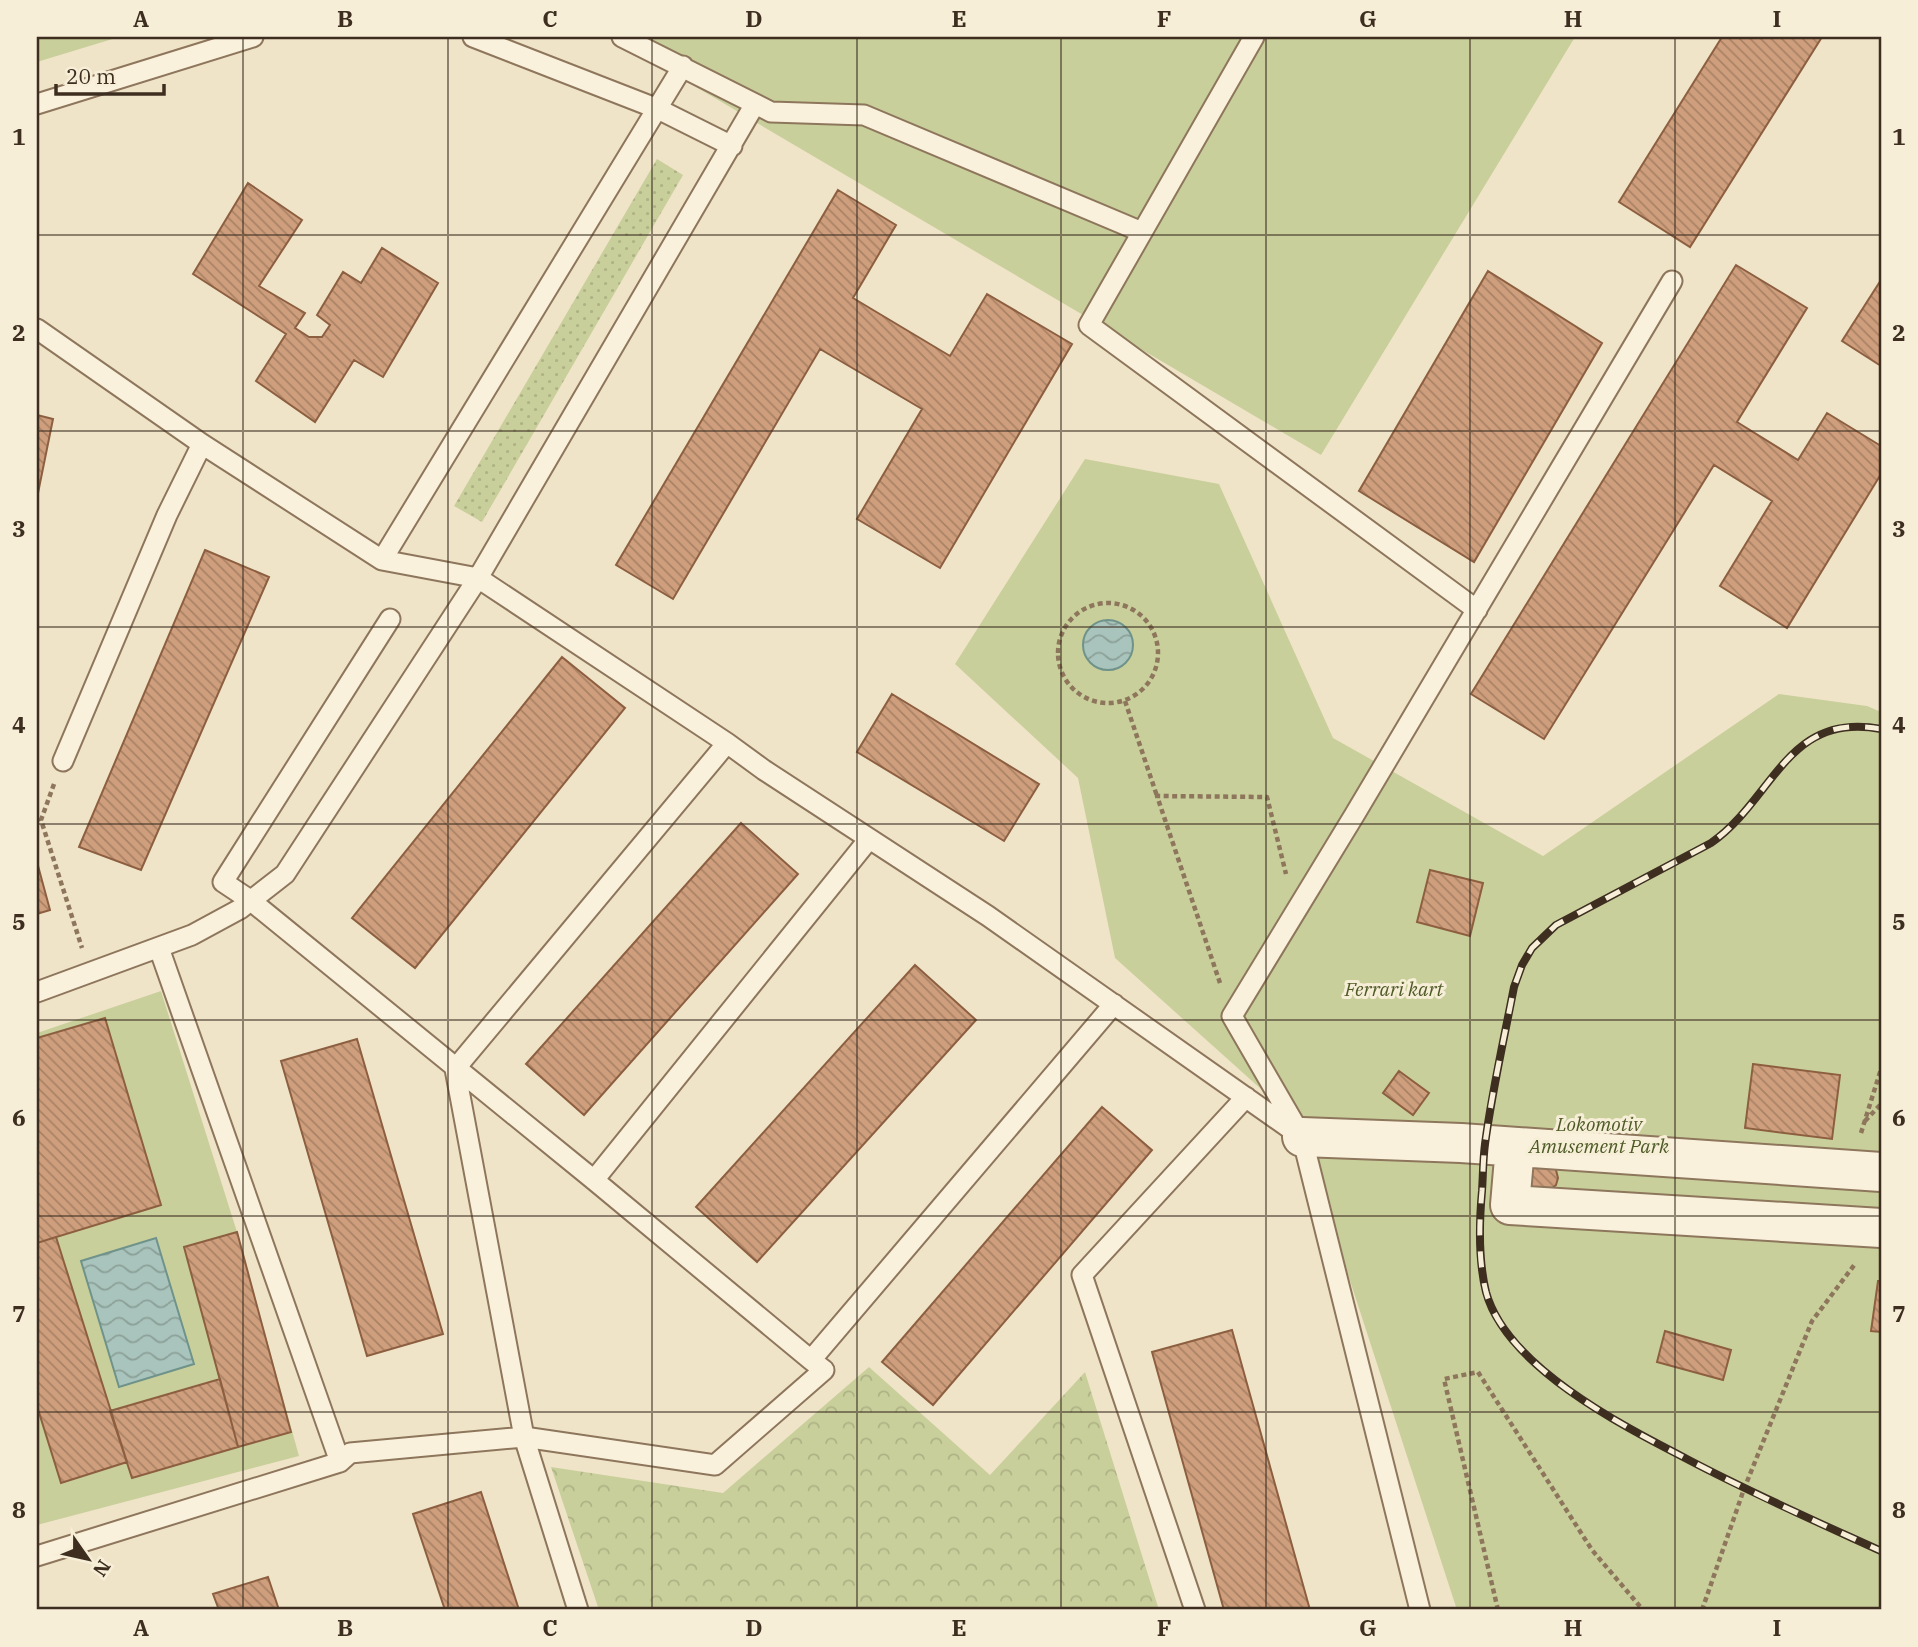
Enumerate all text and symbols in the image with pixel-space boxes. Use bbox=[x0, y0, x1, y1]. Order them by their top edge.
text: A bbox=[133, 3, 149, 33]
text: B bbox=[337, 3, 353, 33]
text: C bbox=[542, 3, 558, 33]
text: D bbox=[745, 3, 763, 33]
text: E bbox=[951, 3, 967, 33]
text: F bbox=[1157, 3, 1171, 33]
text: G bbox=[1359, 3, 1377, 33]
text: H bbox=[1564, 3, 1582, 33]
text: I bbox=[1773, 3, 1781, 33]
scale bar bbox=[56, 52, 164, 96]
text: 20 m bbox=[66, 62, 116, 90]
text: 1 bbox=[12, 121, 26, 151]
text: 1 bbox=[1892, 121, 1906, 151]
text: 2 bbox=[12, 317, 26, 347]
text: 2 bbox=[1892, 317, 1906, 347]
text: 3 bbox=[12, 513, 26, 543]
text: 3 bbox=[1892, 513, 1906, 543]
text: 4 bbox=[12, 709, 26, 739]
text: 4 bbox=[1892, 709, 1906, 739]
text: 5 bbox=[12, 906, 26, 936]
text: 5 bbox=[1892, 906, 1906, 936]
park label: Ferrari kart bbox=[1344, 977, 1445, 1001]
text: 6 bbox=[12, 1102, 26, 1132]
text: 6 bbox=[1892, 1102, 1906, 1132]
park label: Lokomotiv Amusement Park bbox=[1527, 1112, 1670, 1158]
text: 7 bbox=[12, 1298, 26, 1328]
text: 7 bbox=[1892, 1298, 1906, 1328]
text: 8 bbox=[12, 1494, 26, 1524]
text: 8 bbox=[1892, 1494, 1906, 1524]
north arrow bbox=[52, 1524, 122, 1594]
text: N bbox=[88, 1556, 116, 1581]
text: A bbox=[133, 1612, 149, 1642]
text: B bbox=[337, 1612, 353, 1642]
text: C bbox=[542, 1612, 558, 1642]
text: D bbox=[745, 1612, 763, 1642]
text: E bbox=[951, 1612, 967, 1642]
text: F bbox=[1157, 1612, 1171, 1642]
text: G bbox=[1359, 1612, 1377, 1642]
text: H bbox=[1564, 1612, 1582, 1642]
text: I bbox=[1773, 1612, 1781, 1642]

